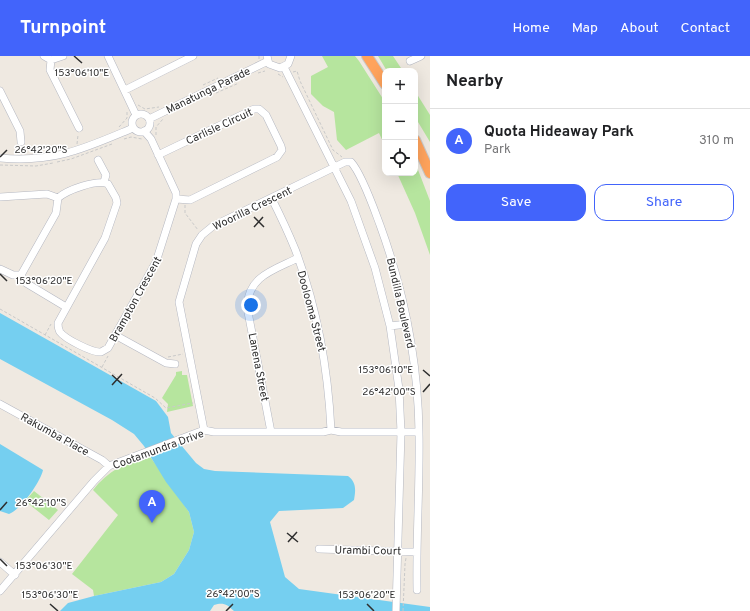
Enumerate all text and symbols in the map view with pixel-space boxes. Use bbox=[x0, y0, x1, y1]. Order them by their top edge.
text: Turnpoint bbox=[20, 16, 106, 40]
text: Home bbox=[513, 20, 550, 37]
text: Map bbox=[572, 20, 598, 37]
text: About bbox=[620, 20, 659, 37]
text: Contact bbox=[681, 20, 730, 37]
street label: Manatunga Parade bbox=[164, 64, 253, 117]
text: 153°06'10"E bbox=[55, 67, 109, 80]
map controls bbox=[382, 68, 418, 176]
button: + bbox=[382, 68, 418, 104]
text: Nearby bbox=[446, 71, 503, 93]
button: − bbox=[382, 104, 418, 140]
street label: Carlisle Circuit bbox=[184, 105, 255, 148]
text: Quota Hideaway Park bbox=[484, 123, 634, 142]
text: A bbox=[454, 133, 464, 149]
text: 310 m bbox=[699, 133, 734, 149]
button: locate bbox=[382, 140, 418, 176]
text: Park bbox=[484, 142, 511, 158]
text: 26°42'20"S bbox=[14, 144, 68, 157]
street label: Woorilla Crescent bbox=[211, 184, 294, 234]
button: Save bbox=[446, 184, 586, 221]
button: Share bbox=[594, 184, 734, 221]
street label: Brampton Crescent bbox=[107, 254, 165, 345]
street label: Bundilla Boulevard bbox=[383, 256, 417, 350]
street label: Doolooma Street bbox=[294, 269, 329, 353]
text: 153°06'20"E bbox=[15, 275, 73, 288]
your location bbox=[241, 295, 261, 315]
street label: Lanena Street bbox=[245, 332, 272, 403]
text: 153°06'10"E bbox=[359, 364, 413, 377]
text: 26°42'00"S bbox=[362, 386, 416, 399]
street label: Rakumba Place bbox=[18, 410, 91, 460]
street label: Cootamundra Drive bbox=[111, 427, 206, 473]
pin: A bbox=[139, 490, 165, 523]
text: 26°42'10"S bbox=[16, 497, 66, 510]
street label: Urambi Court bbox=[335, 543, 401, 559]
text: 153°06'30"E bbox=[16, 560, 72, 573]
text: 26°42'00"S bbox=[206, 588, 260, 601]
text: 153°06'30"E bbox=[22, 589, 78, 602]
text: 153°06'20"E bbox=[338, 589, 396, 602]

